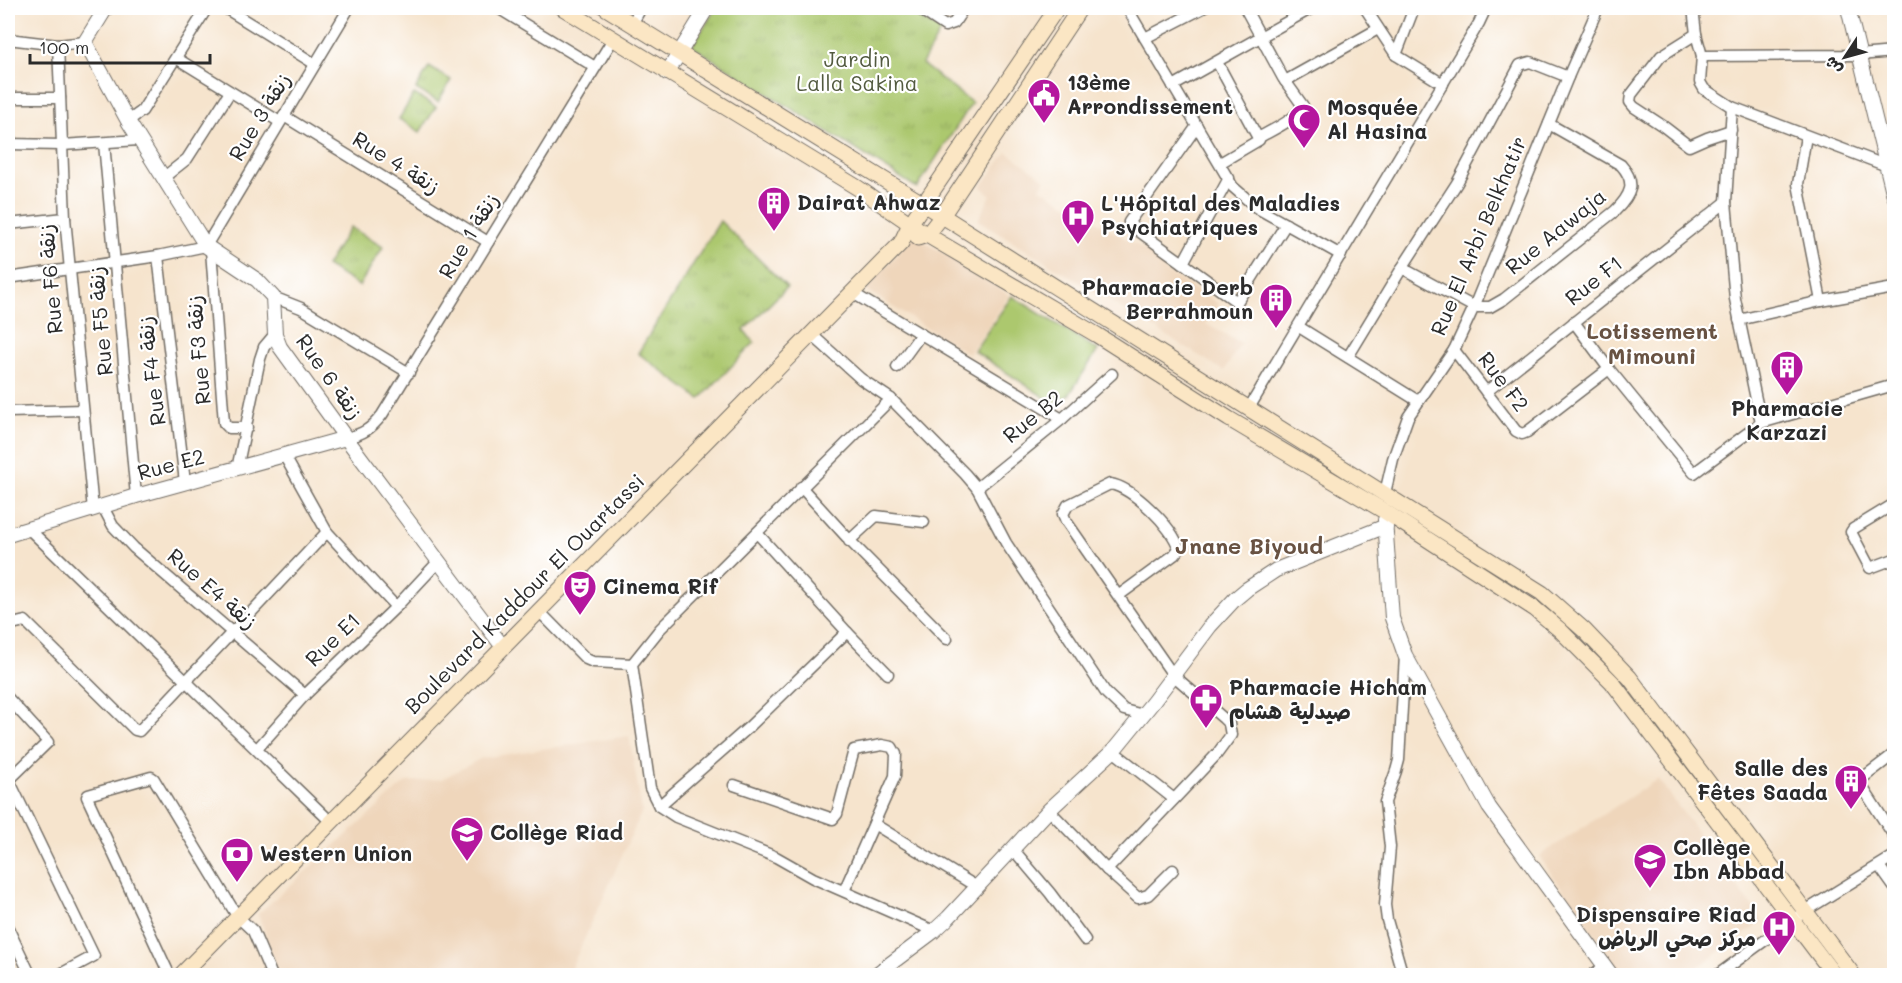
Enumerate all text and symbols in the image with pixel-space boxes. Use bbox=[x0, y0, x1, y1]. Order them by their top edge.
scale bar bbox=[30, 27, 210, 65]
north arrow bbox=[1815, 27, 1875, 87]
text: 100 m bbox=[39, 35, 89, 59]
park label: Jardin Lalla Sakina bbox=[796, 45, 918, 96]
text: ش bbox=[1819, 53, 1846, 79]
street label: Rue 3 زنقة bbox=[222, 67, 296, 165]
place label: 13ème Arrondissement bbox=[1067, 68, 1233, 119]
public building icon: 13ème Arrondissement bbox=[1026, 77, 1062, 124]
place label: Mosquée Al Hasina bbox=[1327, 93, 1427, 144]
mosque icon: Mosquée Al Hasina bbox=[1286, 102, 1322, 149]
street label: Rue 4 زنقة bbox=[348, 124, 446, 199]
street label: Rue El Arbi Belkhatir bbox=[1423, 132, 1532, 339]
street label: Rue Aawaja bbox=[1499, 182, 1611, 280]
building icon: Dairat Ahwaz bbox=[756, 185, 792, 232]
street label: Rue 1 زنقة bbox=[432, 187, 504, 283]
place label: Dairat Ahwaz bbox=[797, 188, 941, 215]
place label: L'Hôpital des Maladies Psychiatriques bbox=[1101, 189, 1340, 241]
hospital icon: L'Hôpital des Maladies Psychiatriques bbox=[1060, 198, 1096, 245]
street label: Rue F6 زنقة bbox=[31, 223, 68, 335]
street label: Rue F1 bbox=[1559, 249, 1627, 311]
street label: Rue F5 زنقة bbox=[81, 265, 118, 377]
place label: Pharmacie Derb Berrahmoun bbox=[1081, 273, 1253, 324]
building icon: Pharmacie Derb Berrahmoun bbox=[1258, 282, 1294, 329]
street label: Rue F3 زنقة bbox=[179, 294, 216, 406]
street label: Rue F4 زنقة bbox=[130, 315, 171, 427]
district label: Lotissement Mimouni bbox=[1586, 316, 1718, 370]
street label: Rue 6 زنقة bbox=[291, 328, 370, 424]
street label: Rue F2 bbox=[1473, 346, 1535, 416]
building icon: Pharmacie Karzazi bbox=[1769, 349, 1805, 396]
street label: Rue B2 bbox=[997, 384, 1068, 448]
place label: Pharmacie Karzazi bbox=[1731, 394, 1843, 445]
street label: Rue E2 bbox=[134, 442, 207, 485]
street label: Boulevard Kaddour El Ouartassi bbox=[398, 467, 650, 719]
district label: Jnane Biyoud bbox=[1175, 531, 1323, 560]
street label: Rue E4 زنقة bbox=[163, 542, 263, 634]
theatre icon: Cinema Rif bbox=[562, 569, 598, 616]
place label: Cinema Rif bbox=[603, 572, 719, 599]
street label: Rue E1 bbox=[299, 606, 365, 672]
place label: Pharmacie Hicham صيدلية هشام bbox=[1229, 673, 1427, 728]
pharmacy icon: Pharmacie Hicham صيدلية هشام bbox=[1188, 682, 1224, 729]
place label: Salle des Fêtes Saada bbox=[1697, 754, 1828, 805]
building icon: Salle des Fêtes Saada bbox=[1833, 763, 1869, 810]
school or university icon: Collège Riad bbox=[449, 815, 485, 862]
place label: Collège Riad bbox=[490, 818, 623, 845]
place label: Collège Ibn Abbad bbox=[1673, 833, 1784, 884]
bank icon: Western Union bbox=[219, 836, 255, 883]
place label: Western Union bbox=[260, 839, 412, 866]
school or university icon: Collège Ibn Abbad bbox=[1632, 842, 1668, 889]
place label: Dispensaire Riad مركز صحي الرياض bbox=[1576, 900, 1756, 958]
hospital icon: Dispensaire Riad مركز صحي الرياض bbox=[1761, 909, 1797, 956]

